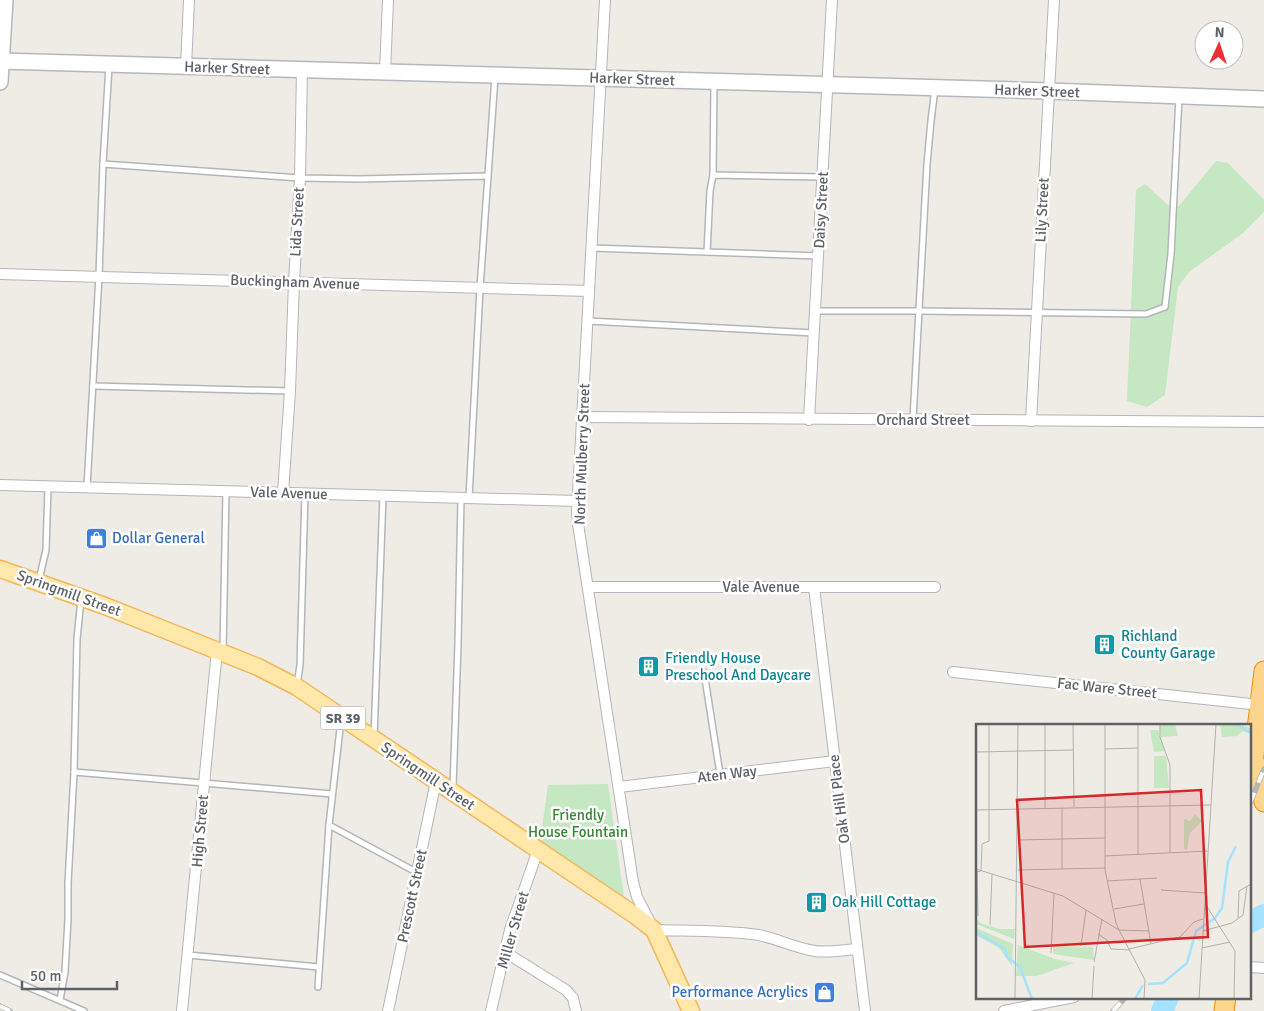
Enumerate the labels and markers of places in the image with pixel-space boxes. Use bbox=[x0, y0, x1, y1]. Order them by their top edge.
shop icon: Dollar General bbox=[84, 526, 108, 550]
place label: Dollar General bbox=[112, 529, 205, 547]
place label: Richland County Garage bbox=[1121, 627, 1215, 662]
building icon: Richland County Garage bbox=[1093, 633, 1117, 657]
place label: Friendly House Preschool And Daycare bbox=[665, 649, 811, 684]
building icon: Friendly House Preschool And Daycare bbox=[637, 655, 661, 679]
building icon: Oak Hill Cottage bbox=[804, 890, 828, 914]
place label: Oak Hill Cottage bbox=[832, 893, 936, 911]
shop icon: Performance Acrylics bbox=[812, 980, 836, 1004]
place label: Performance Acrylics bbox=[672, 983, 808, 1001]

